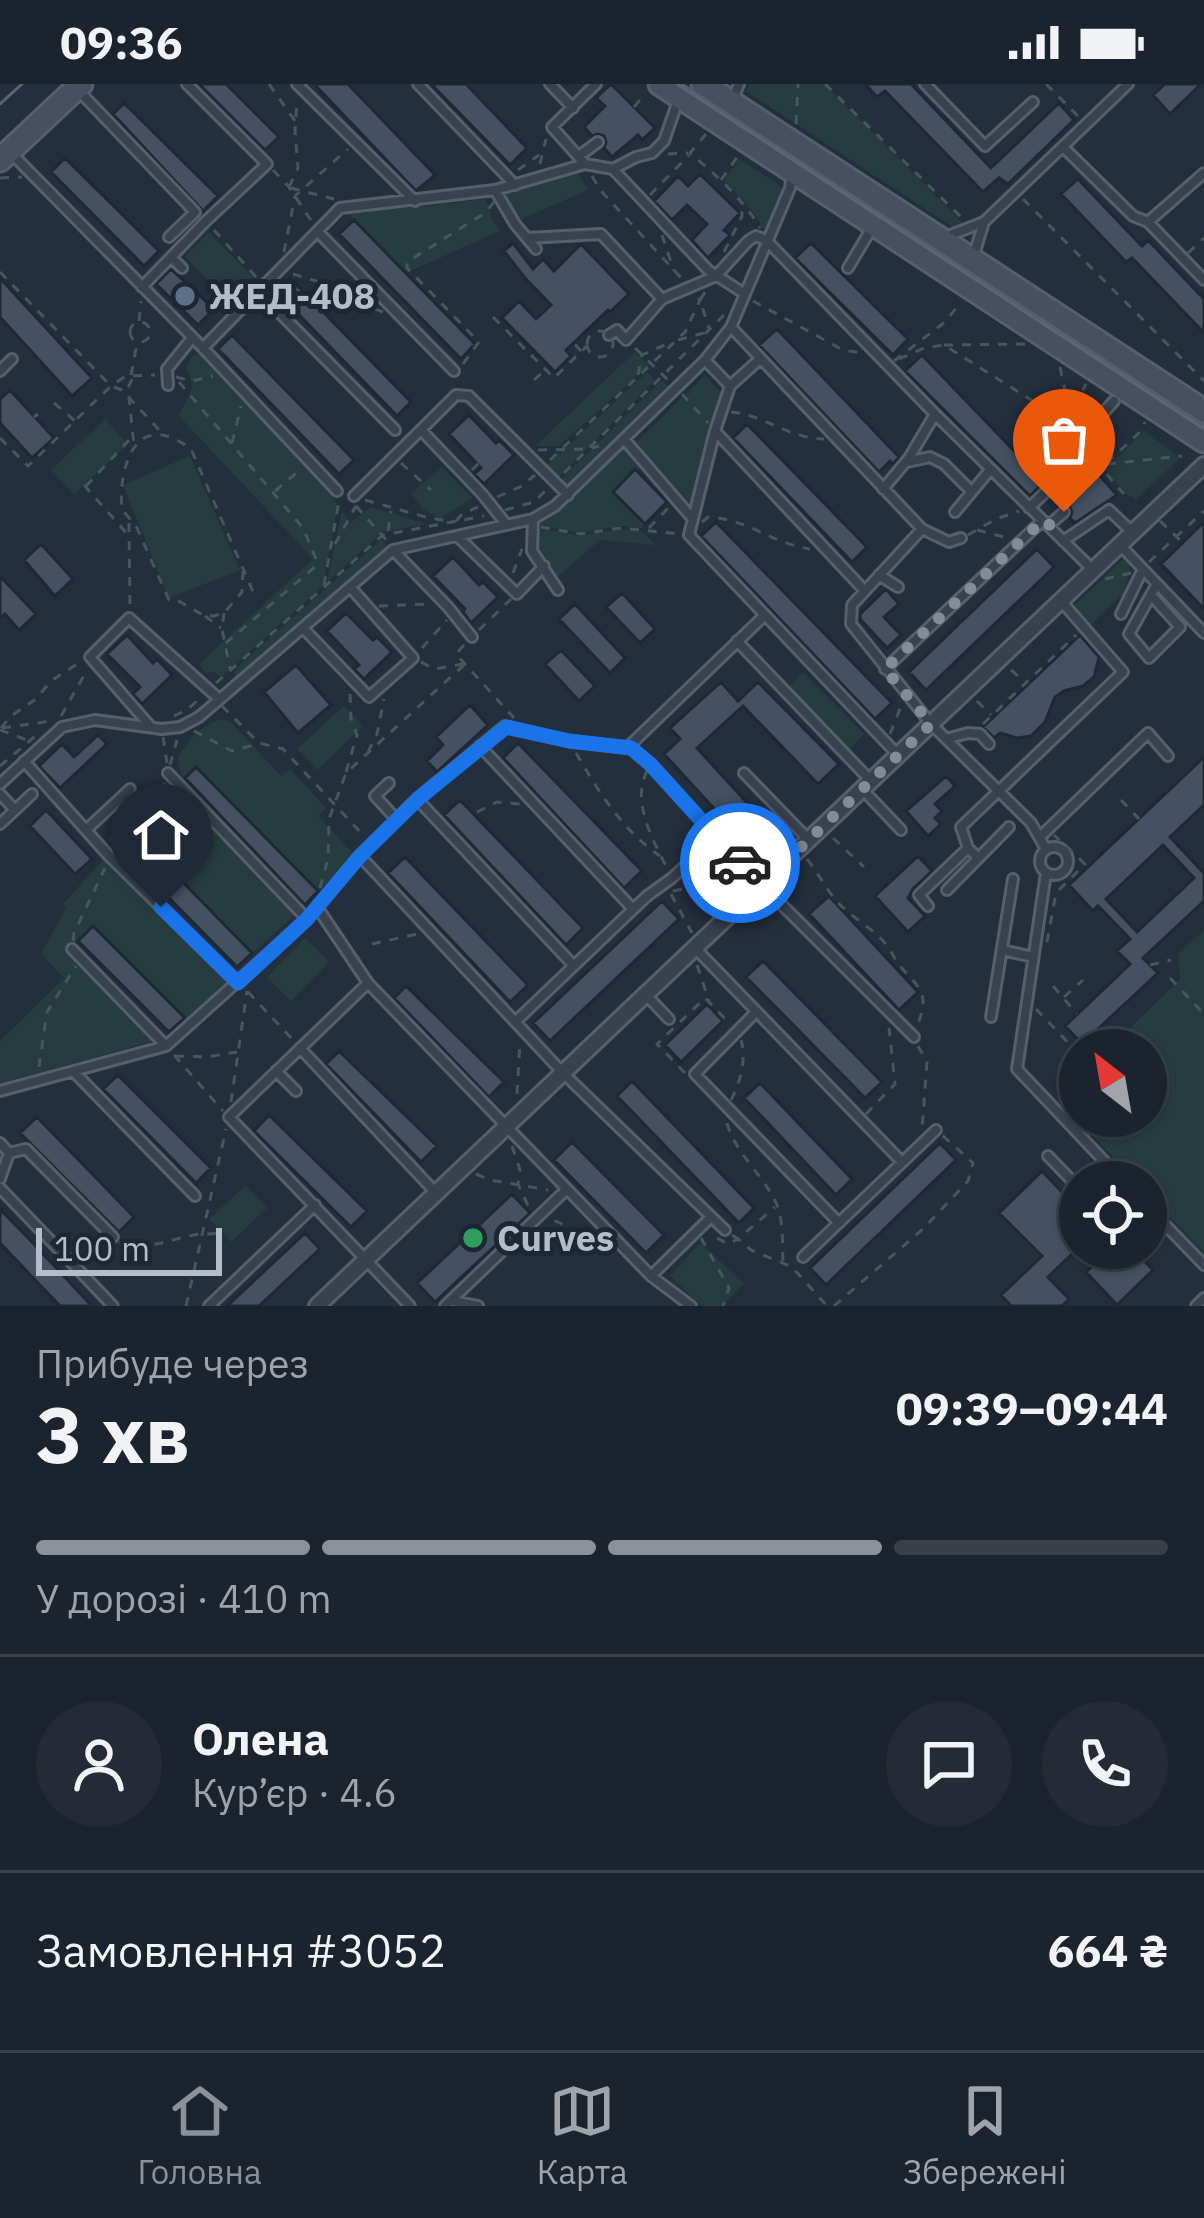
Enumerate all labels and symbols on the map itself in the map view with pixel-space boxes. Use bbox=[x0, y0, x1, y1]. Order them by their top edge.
place label: ЖЕД-408 bbox=[209, 272, 375, 319]
marker: ЖЕД-408 bbox=[172, 283, 198, 309]
pin bbox=[1013, 389, 1115, 512]
pin bbox=[110, 784, 212, 907]
courier bbox=[680, 803, 800, 923]
north arrow bbox=[1059, 1029, 1167, 1137]
place label: Curves bbox=[497, 1214, 614, 1261]
scale bar bbox=[36, 1222, 222, 1275]
marker: Curves bbox=[460, 1225, 486, 1251]

